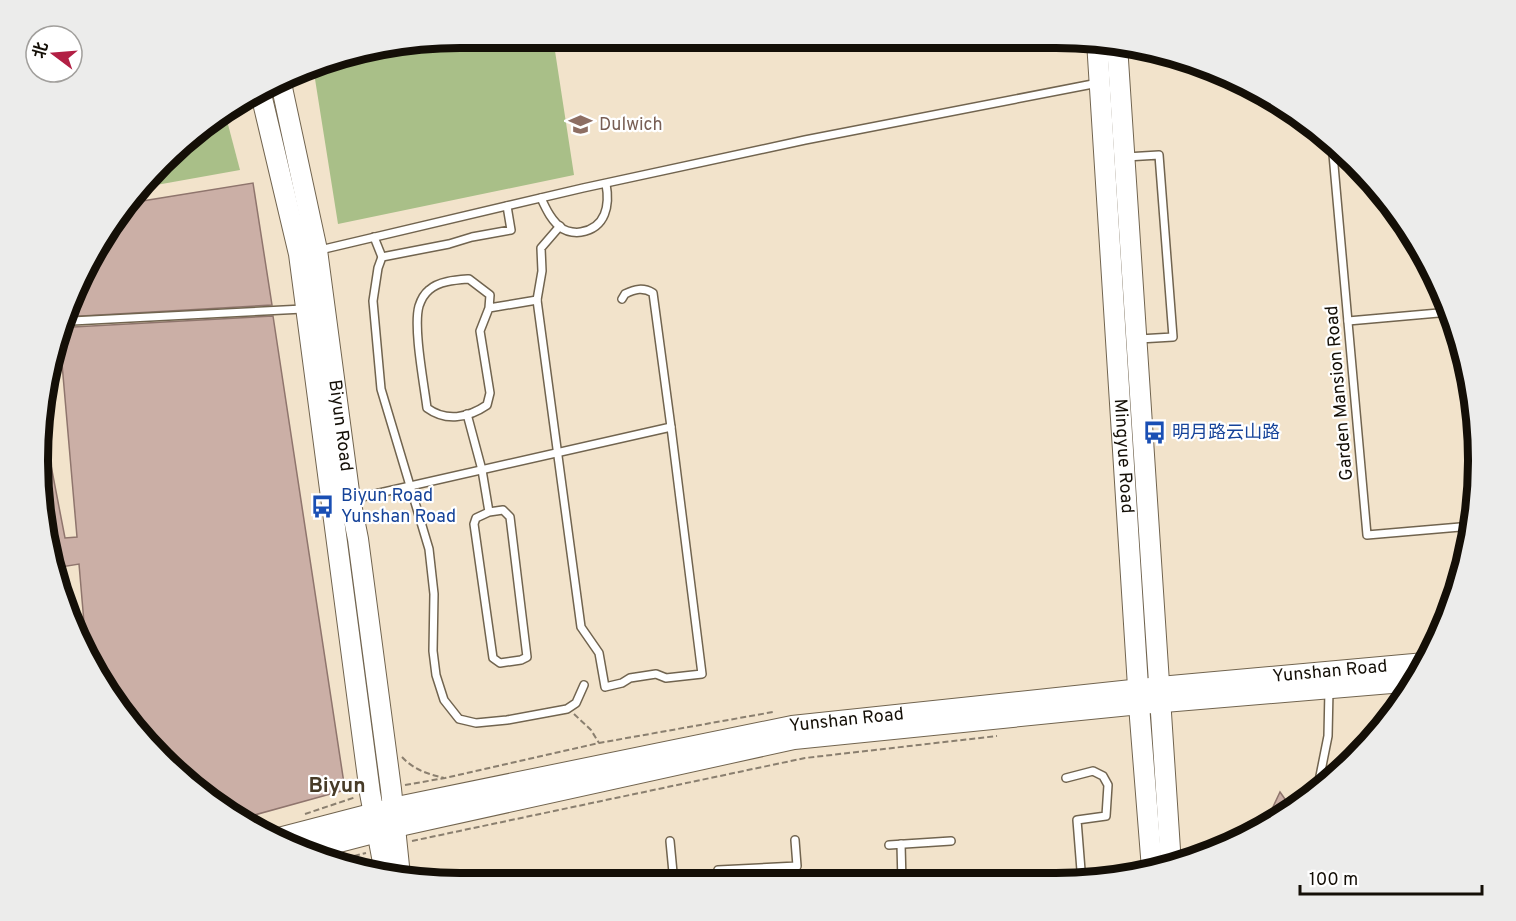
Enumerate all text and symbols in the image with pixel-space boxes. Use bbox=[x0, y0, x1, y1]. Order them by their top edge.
north arrow bbox=[24, 24, 84, 84]
text: 北 bbox=[30, 40, 53, 61]
school or university icon: Dulwich bbox=[568, 112, 594, 138]
place label: Dulwich bbox=[599, 114, 663, 137]
street label: Garden Mansion Road bbox=[1321, 304, 1359, 482]
street label: Biyun Road bbox=[323, 378, 358, 473]
street label: Mingyue Road bbox=[1108, 398, 1138, 514]
bus stop icon: 明月路云山路 bbox=[1141, 420, 1167, 446]
place label: 明月路云山路 bbox=[1172, 422, 1280, 445]
place label: Biyun Road Yunshan Road bbox=[341, 485, 456, 529]
bus stop icon: Biyun Road Yunshan Road bbox=[310, 493, 336, 519]
street label: Yunshan Road bbox=[1272, 655, 1388, 688]
street label: Yunshan Road bbox=[788, 703, 905, 738]
district label: Biyun bbox=[308, 773, 366, 800]
scale bar bbox=[1300, 858, 1482, 896]
text: 100 m bbox=[1309, 869, 1358, 892]

